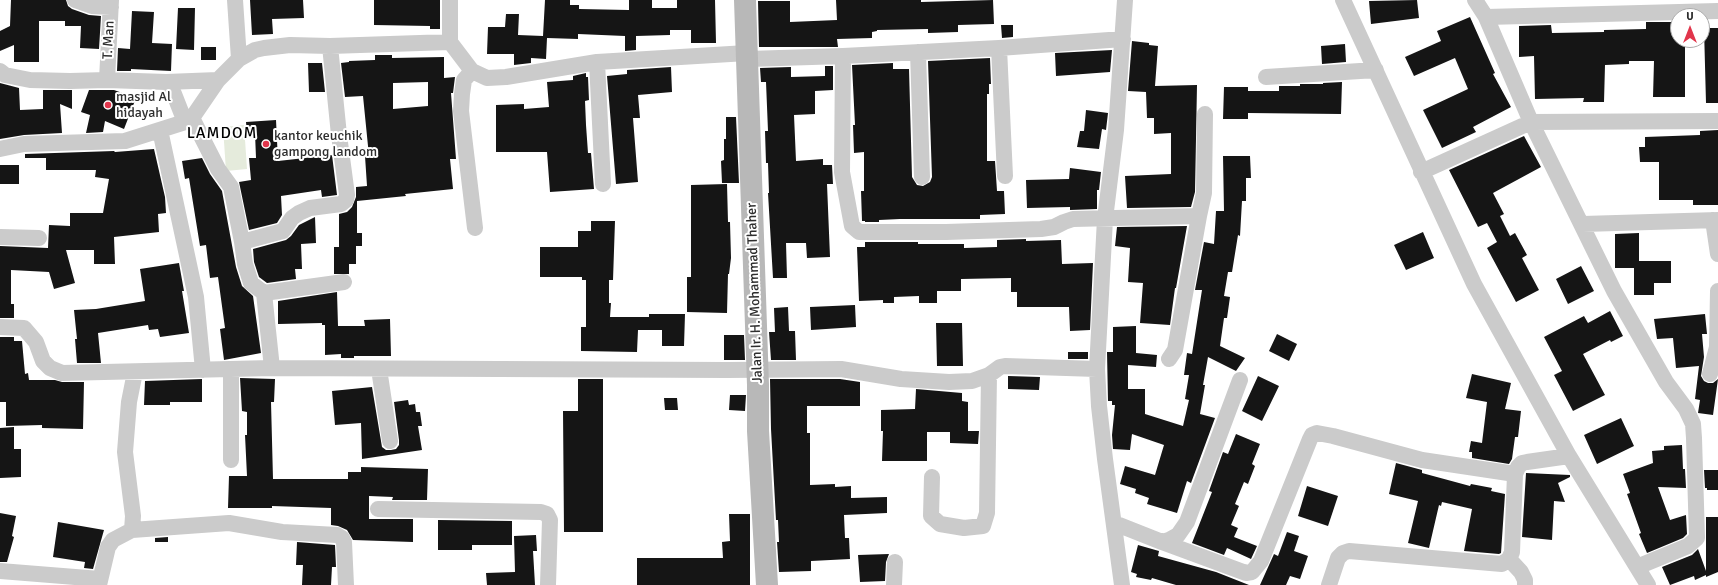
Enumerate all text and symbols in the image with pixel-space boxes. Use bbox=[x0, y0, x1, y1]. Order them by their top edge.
north arrow bbox=[1670, 8, 1710, 48]
text: U bbox=[1686, 10, 1694, 23]
street label: T. Man bbox=[100, 20, 118, 60]
place label: masjid Al hidayah bbox=[116, 89, 171, 122]
marker: masjid Al hidayah bbox=[103, 100, 113, 110]
district label: LAMDOM bbox=[187, 124, 257, 144]
place label: kantor keuchik gampong landom bbox=[274, 128, 377, 160]
marker: kantor keuchik gampong landom bbox=[261, 139, 271, 149]
street label: Jalan Ir. H. Mohammad Thaher bbox=[743, 202, 767, 384]

